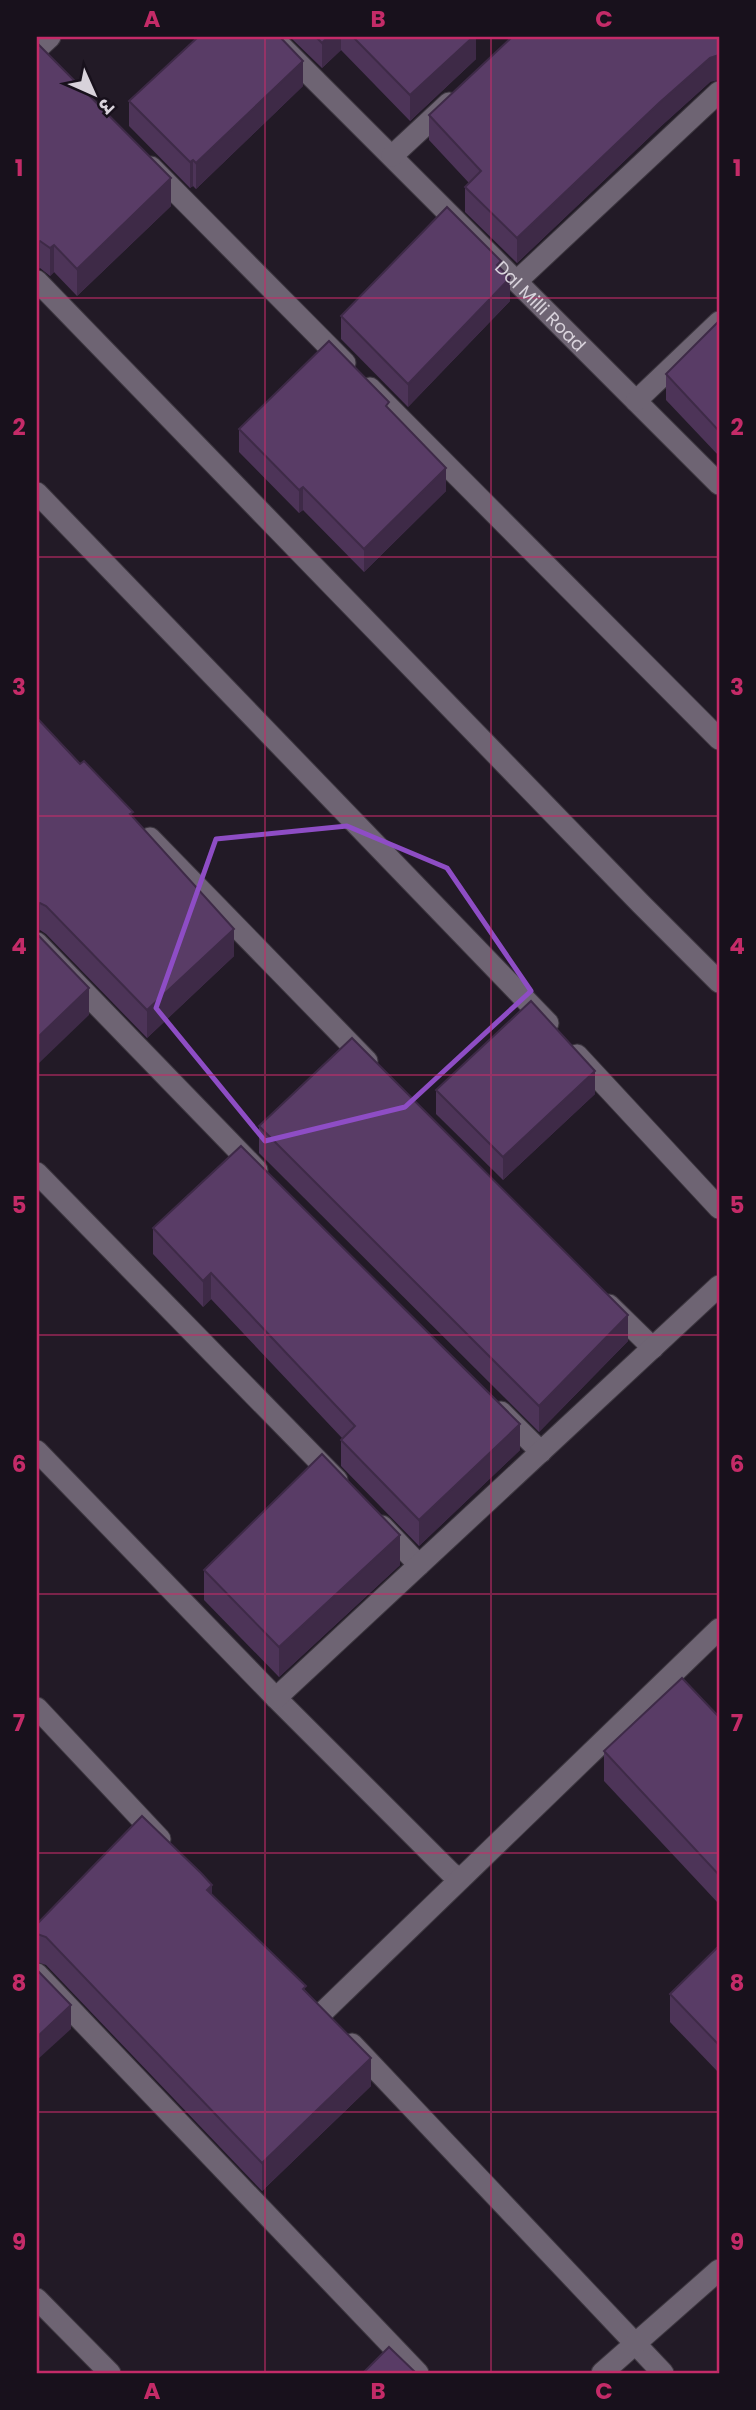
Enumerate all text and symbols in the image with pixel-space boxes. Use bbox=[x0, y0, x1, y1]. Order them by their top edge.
text: A bbox=[144, 3, 161, 35]
text: B bbox=[370, 3, 386, 35]
text: C bbox=[595, 3, 613, 35]
north arrow bbox=[60, 60, 130, 130]
text: उ bbox=[91, 92, 120, 120]
text: 1 bbox=[15, 152, 23, 184]
text: 1 bbox=[733, 152, 741, 184]
street label: Dal Milli Road bbox=[490, 255, 592, 357]
text: 2 bbox=[12, 411, 26, 443]
text: 2 bbox=[730, 411, 744, 443]
text: 3 bbox=[12, 671, 26, 703]
text: 3 bbox=[730, 671, 744, 703]
text: 4 bbox=[11, 930, 27, 962]
text: 4 bbox=[729, 930, 745, 962]
text: 5 bbox=[12, 1189, 26, 1221]
text: 5 bbox=[730, 1189, 744, 1221]
text: 6 bbox=[12, 1448, 26, 1480]
text: 6 bbox=[730, 1448, 744, 1480]
text: 7 bbox=[13, 1707, 25, 1739]
text: 7 bbox=[731, 1707, 743, 1739]
text: 8 bbox=[12, 1967, 26, 1999]
text: 8 bbox=[730, 1967, 744, 1999]
text: 9 bbox=[12, 2226, 26, 2258]
text: 9 bbox=[730, 2226, 744, 2258]
text: A bbox=[144, 2375, 161, 2407]
text: B bbox=[370, 2375, 386, 2407]
text: C bbox=[595, 2375, 613, 2407]

